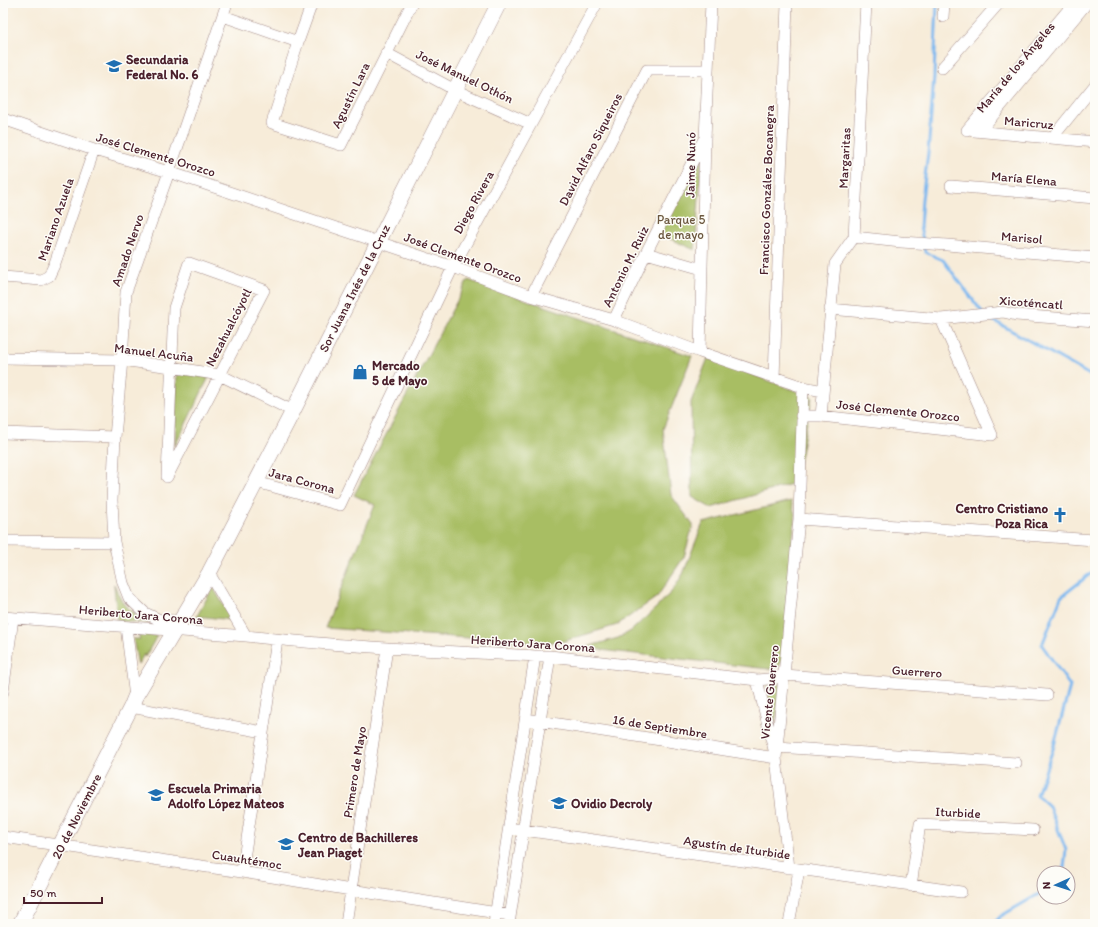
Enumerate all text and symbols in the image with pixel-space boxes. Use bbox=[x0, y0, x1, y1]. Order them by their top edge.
street label: María de los Ángeles bbox=[973, 19, 1058, 116]
street label: José Manuel Othón bbox=[414, 46, 516, 107]
place label: Secundaria Federal No. 6 bbox=[126, 52, 199, 82]
school or university icon: Secundaria Federal No. 6 bbox=[105, 57, 123, 75]
street label: Agustín Lara bbox=[328, 59, 373, 130]
street label: David Alfaro Siqueiros bbox=[556, 90, 625, 208]
street label: Francisco González Bocanegra bbox=[756, 104, 777, 275]
street label: Maricruz bbox=[1003, 113, 1054, 132]
street label: Margaritas bbox=[835, 127, 854, 189]
street label: José Clemente Orozco bbox=[94, 129, 218, 180]
street label: Jaime Nunó bbox=[682, 132, 699, 198]
street label: Diego Rivera bbox=[450, 168, 497, 236]
street label: María Elena bbox=[990, 168, 1058, 189]
street label: Mariano Azuela bbox=[34, 175, 77, 263]
street label: Amado Nervo bbox=[108, 212, 147, 288]
park label: Parque 5 de mayo bbox=[657, 212, 706, 242]
street label: Sor Juana Inés de la Cruz bbox=[316, 222, 393, 355]
street label: Antonio M. Ruiz bbox=[599, 223, 652, 309]
street label: Marisol bbox=[1001, 228, 1044, 247]
street label: José Clemente Orozco bbox=[402, 229, 524, 286]
street label: Nezahualcóyotl bbox=[202, 285, 255, 369]
street label: Xicoténcatl bbox=[998, 293, 1064, 312]
street label: Manuel Acuña bbox=[113, 340, 195, 365]
place label: Mercado 5 de Mayo bbox=[372, 358, 428, 389]
shop icon: Mercado 5 de Mayo bbox=[351, 363, 369, 381]
street label: José Clemente Orozco bbox=[835, 397, 961, 424]
street label: Jara Corona bbox=[267, 464, 337, 497]
place label: Centro Cristiano Poza Rica bbox=[955, 501, 1048, 531]
church icon: Centro Cristiano Poza Rica bbox=[1051, 506, 1069, 524]
street label: Heriberto Jara Corona bbox=[78, 602, 204, 627]
street label: Heriberto Jara Corona bbox=[470, 632, 596, 655]
street label: Vicente Guerrero bbox=[757, 644, 782, 740]
street label: Guerrero bbox=[891, 662, 943, 681]
street label: 16 de Septiembre bbox=[612, 712, 708, 741]
street label: Primero de Mayo bbox=[340, 725, 369, 819]
street label: 20 de Noviembre bbox=[48, 771, 104, 861]
place label: Escuela Primaria Adolfo López Mateos bbox=[167, 781, 284, 812]
school or university icon: Escuela Primaria Adolfo López Mateos bbox=[147, 786, 165, 804]
school or university icon: Ovidio Decroly bbox=[550, 794, 568, 812]
place label: Ovidio Decroly bbox=[571, 796, 653, 812]
street label: Iturbide bbox=[935, 804, 981, 821]
place label: Centro de Bachilleres Jean Piaget bbox=[297, 830, 418, 861]
street label: Agustín de Iturbide bbox=[682, 833, 791, 862]
school or university icon: Centro de Bachilleres Jean Piaget bbox=[277, 835, 295, 853]
street label: Cuauhtémoc bbox=[211, 847, 283, 872]
north arrow bbox=[1036, 865, 1076, 905]
scale bar bbox=[24, 879, 102, 905]
text: N bbox=[1040, 881, 1053, 890]
text: 50 m bbox=[30, 886, 56, 900]

